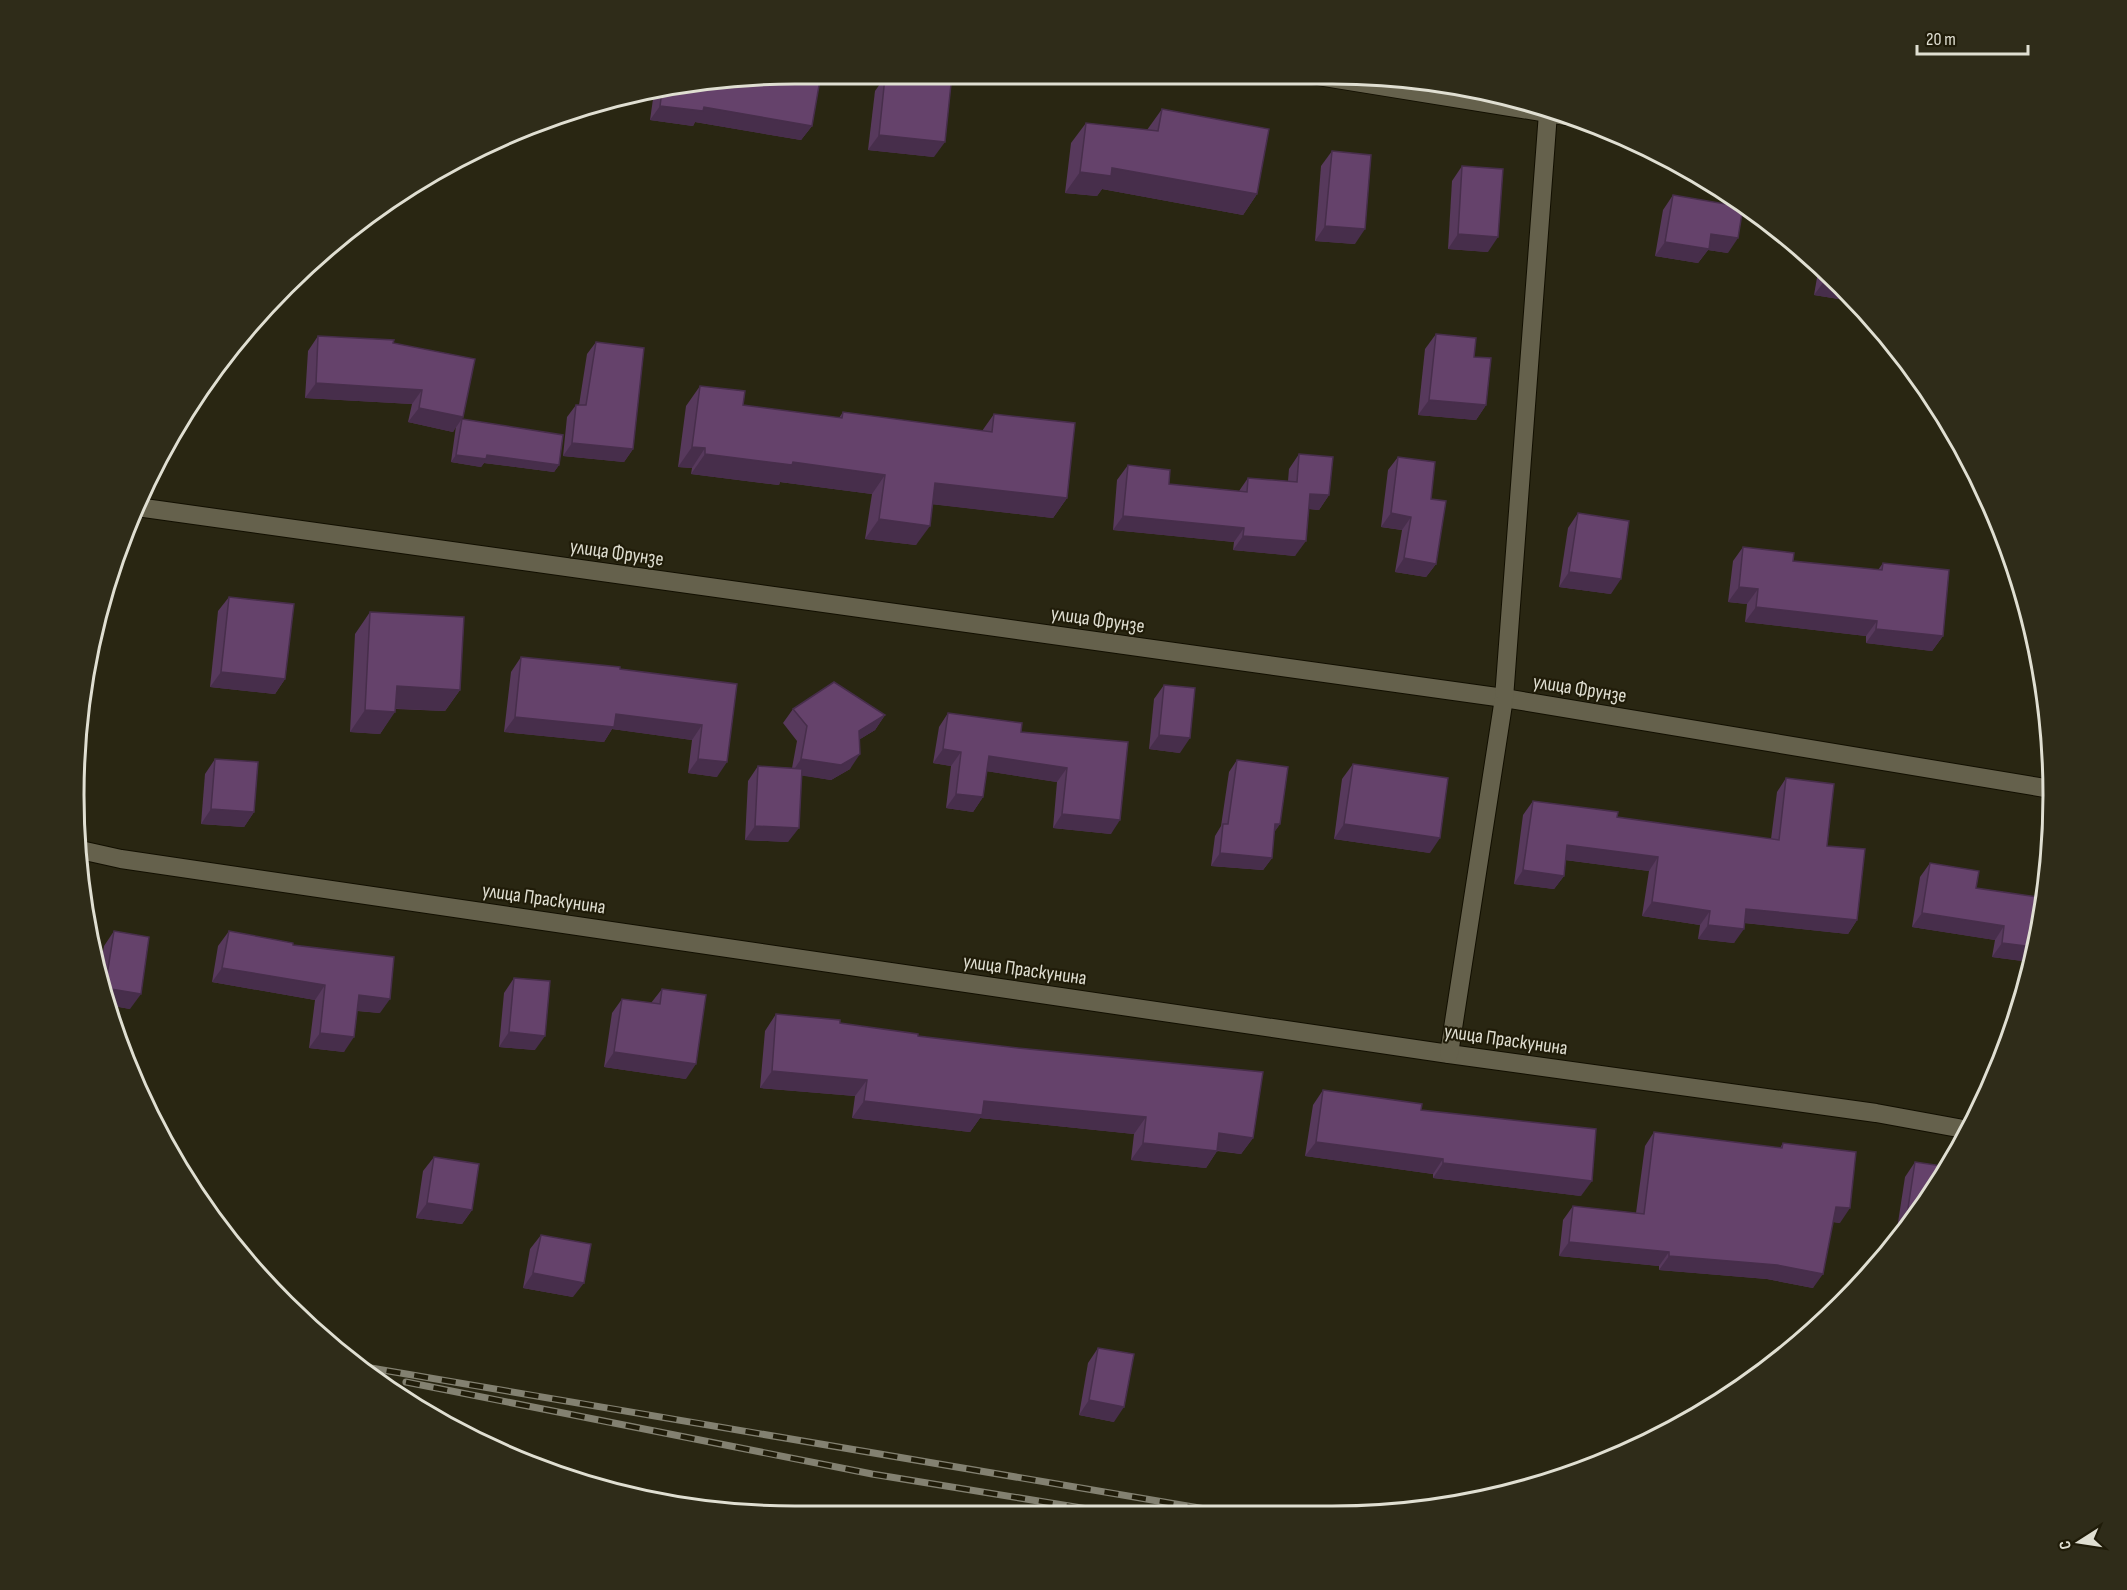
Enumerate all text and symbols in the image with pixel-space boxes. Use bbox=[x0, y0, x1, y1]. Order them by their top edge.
scale bar bbox=[1917, 18, 2028, 56]
text: 20 m bbox=[1926, 29, 1956, 50]
street label: улица Фрунзе bbox=[568, 535, 665, 571]
street label: улица Фрунзе bbox=[1049, 602, 1146, 638]
street label: улица Фрунзе bbox=[1531, 670, 1628, 708]
street label: улица Праскунина bbox=[481, 878, 607, 920]
street label: улица Праскунина bbox=[962, 949, 1088, 991]
street label: улица Праскунина bbox=[1443, 1019, 1569, 1061]
north arrow bbox=[2049, 1512, 2109, 1572]
text: С bbox=[2056, 1539, 2076, 1551]

